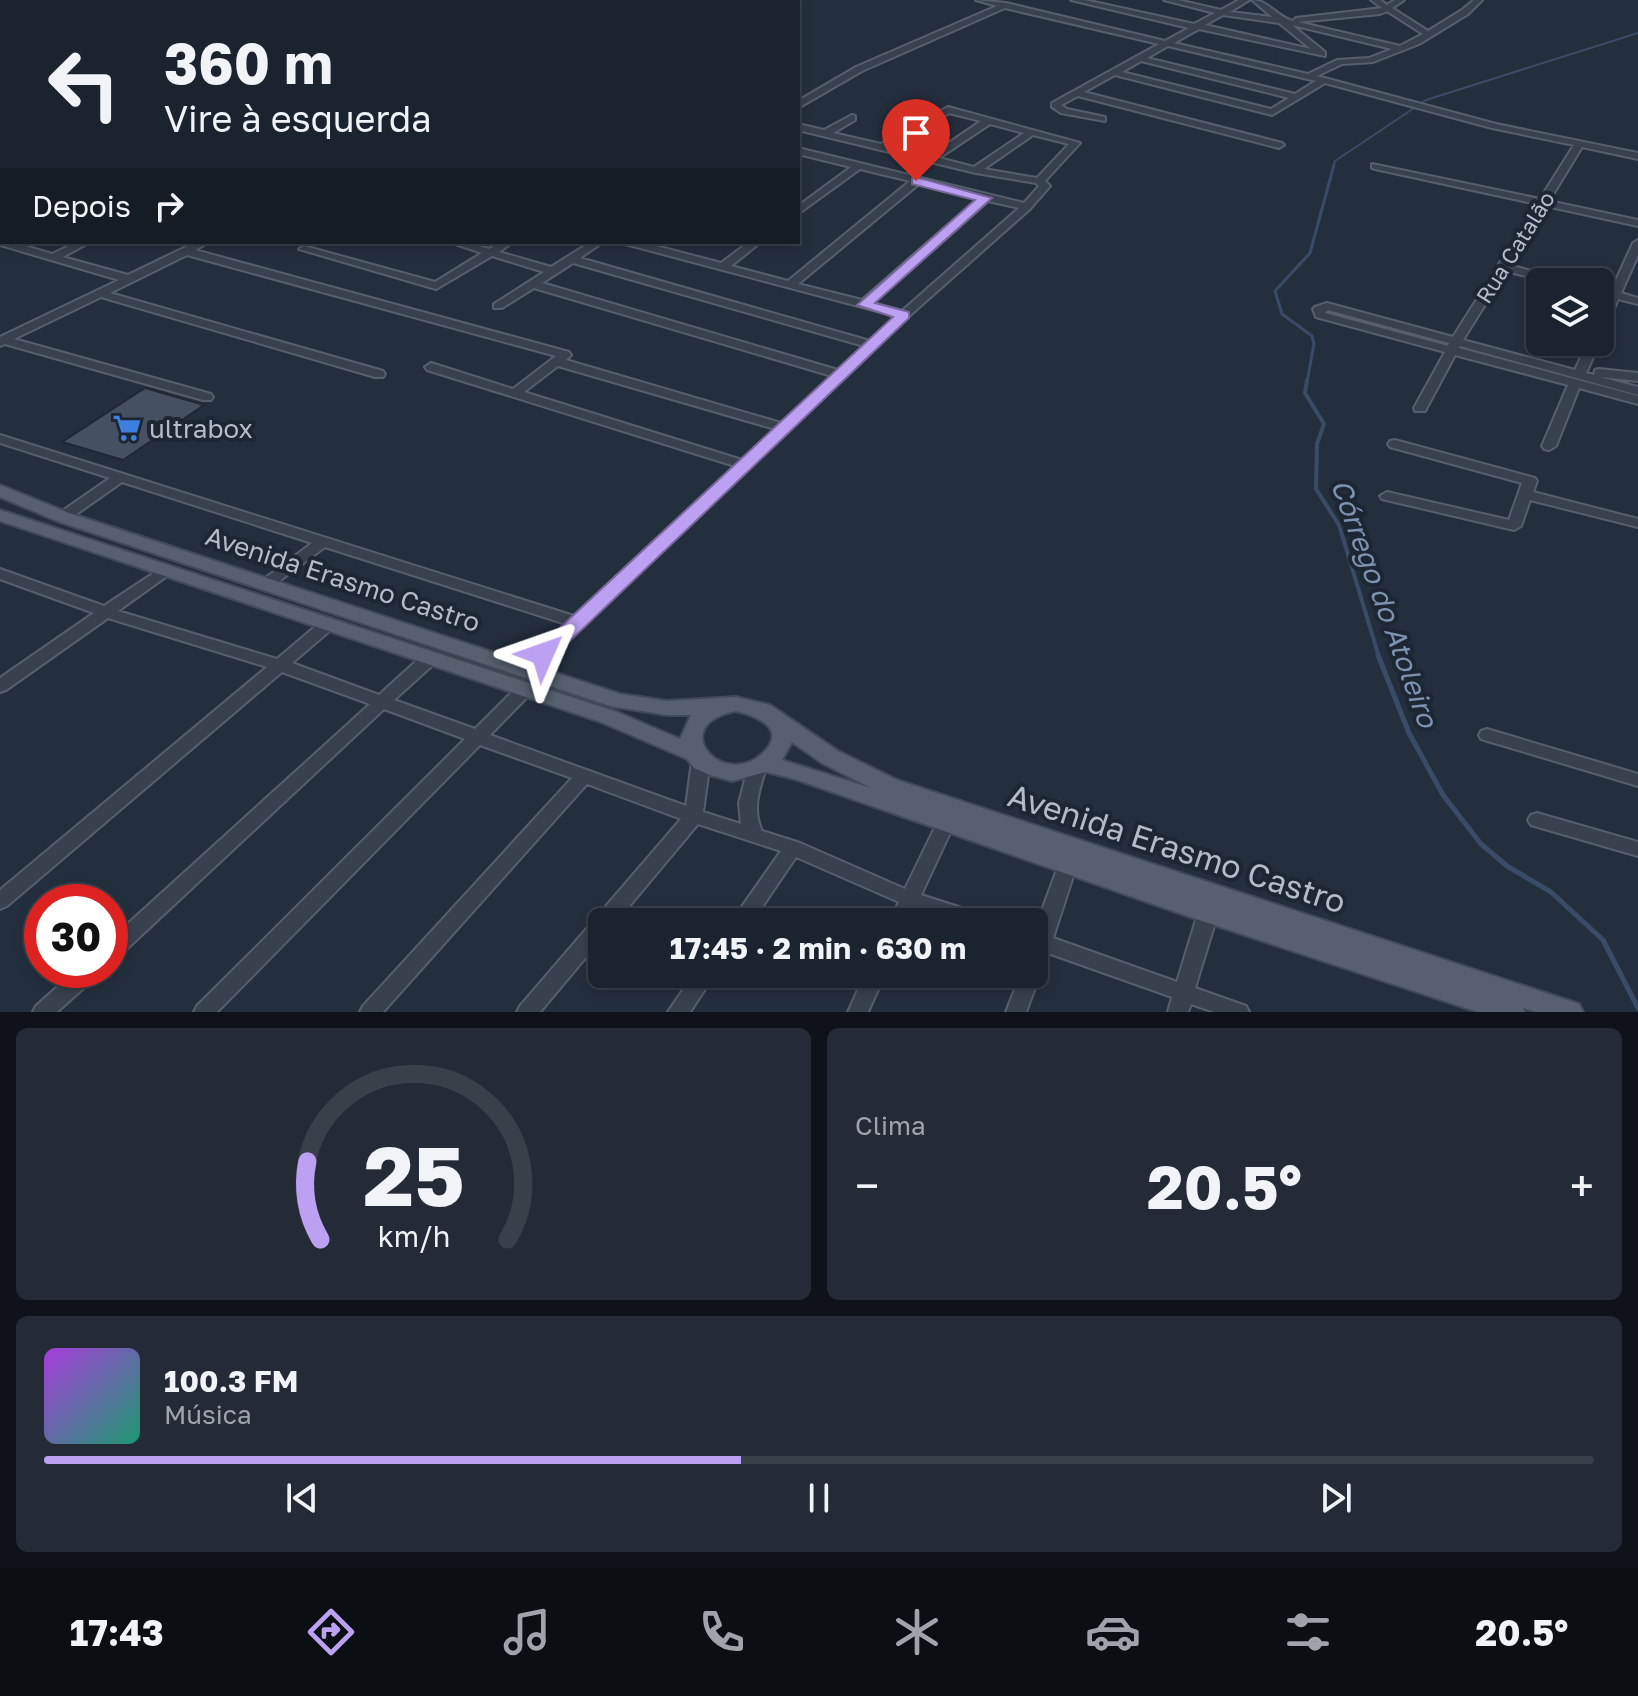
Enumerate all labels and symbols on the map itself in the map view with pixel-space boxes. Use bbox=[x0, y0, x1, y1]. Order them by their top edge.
pin bbox=[882, 99, 950, 181]
street label: Rua Catalão bbox=[1470, 186, 1560, 308]
supermarket icon: ultrabox bbox=[112, 413, 142, 443]
place label: ultrabox bbox=[149, 413, 253, 444]
water label: Córrego do Atoleiro bbox=[1325, 475, 1446, 733]
street label: Avenida Erasmo Castro bbox=[202, 520, 484, 638]
position arrow bbox=[501, 612, 585, 696]
street label: Avenida Erasmo Castro bbox=[1003, 775, 1351, 921]
speed limit sign: 30 bbox=[24, 884, 128, 988]

